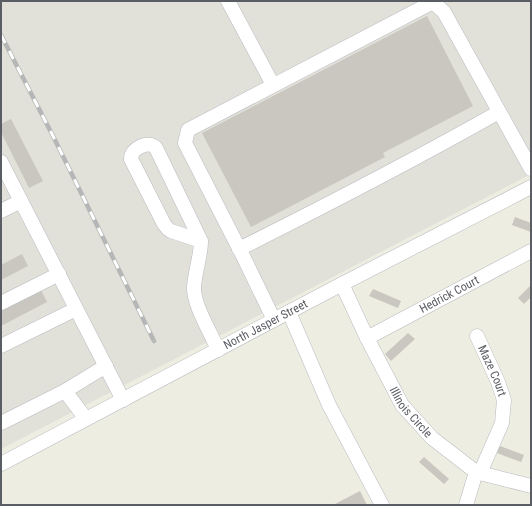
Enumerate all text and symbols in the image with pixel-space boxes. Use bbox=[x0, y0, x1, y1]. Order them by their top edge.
street label: Hedrick Court bbox=[417, 273, 482, 316]
street label: North Jasper Street bbox=[221, 296, 310, 352]
street label: Maze Court bbox=[475, 343, 509, 399]
street label: Illinois Circle bbox=[387, 384, 435, 441]

